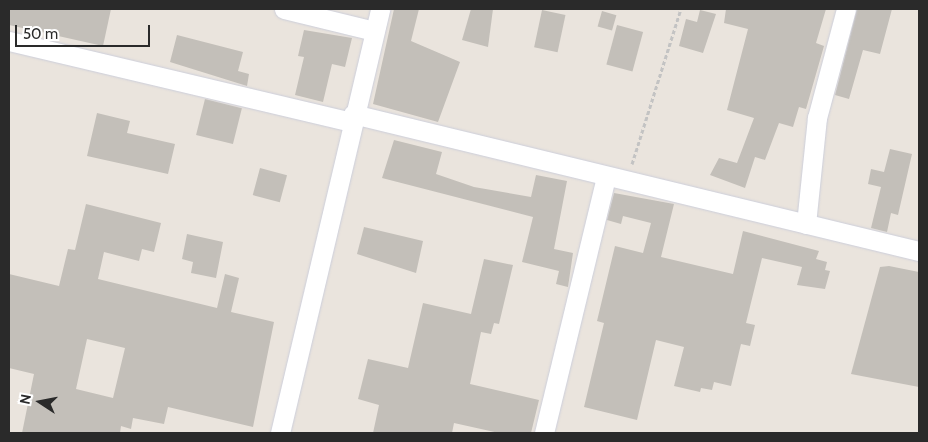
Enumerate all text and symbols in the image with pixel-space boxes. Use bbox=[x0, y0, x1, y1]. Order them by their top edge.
scale bar bbox=[18, 15, 152, 47]
text: 50 m bbox=[23, 25, 58, 43]
north arrow bbox=[15, 377, 65, 427]
text: N bbox=[15, 393, 35, 406]

